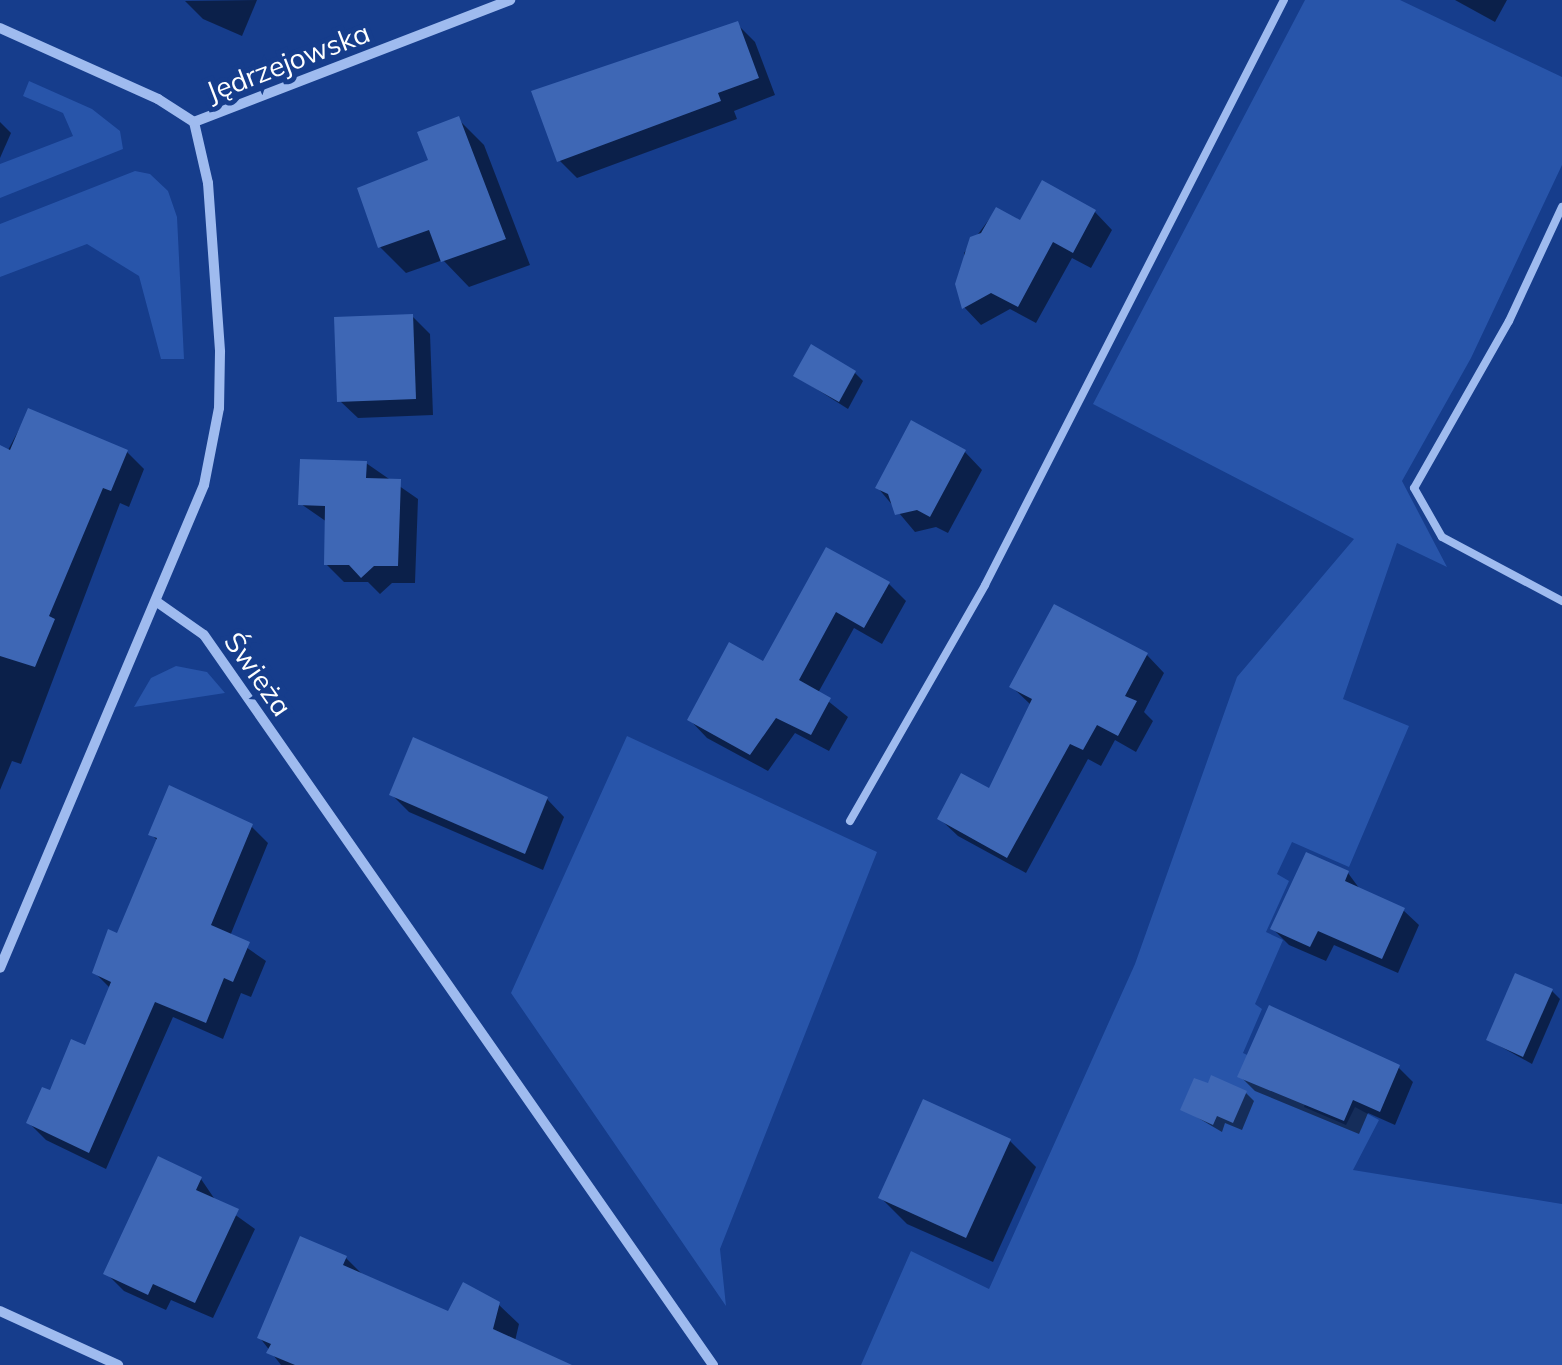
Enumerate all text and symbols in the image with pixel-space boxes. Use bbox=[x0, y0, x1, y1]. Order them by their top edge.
street label: Jędrzejowska bbox=[202, 15, 374, 109]
street label: Świeża bbox=[217, 626, 299, 722]

